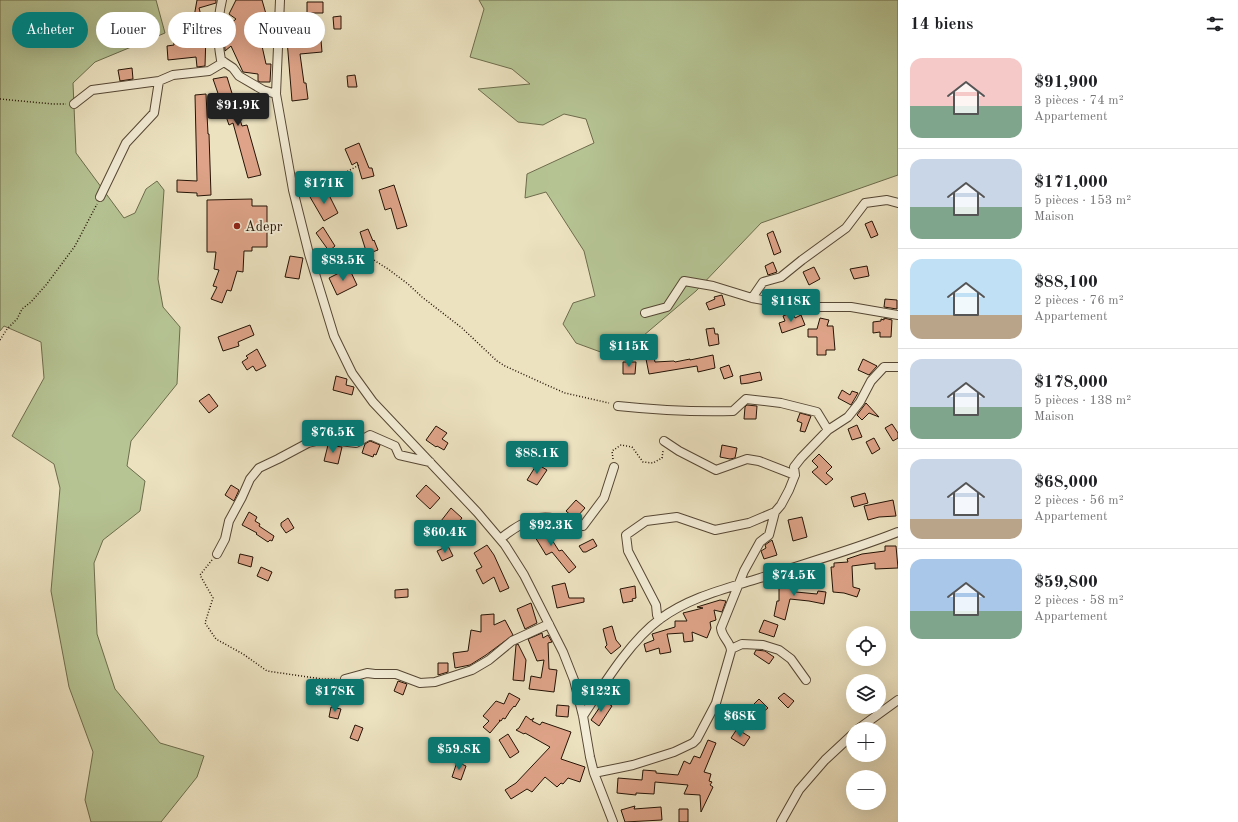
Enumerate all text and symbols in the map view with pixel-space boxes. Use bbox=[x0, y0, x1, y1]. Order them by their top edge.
chip: Acheter bbox=[12, 12, 88, 48]
chip: Louer bbox=[96, 12, 160, 48]
chip: Filtres bbox=[168, 12, 236, 48]
chip: Nouveau bbox=[244, 12, 325, 48]
icon: filters bbox=[1204, 13, 1226, 35]
text: 14 biens bbox=[910, 16, 973, 33]
icon: home bbox=[942, 74, 990, 122]
text: $91,900 bbox=[1034, 74, 1098, 91]
pin: $91.9K bbox=[205, 93, 271, 127]
text: 3 pièces · 74 m² bbox=[1034, 94, 1124, 107]
text: $91.9K bbox=[216, 99, 260, 112]
text: Appartement bbox=[1034, 110, 1108, 123]
pin: $171K bbox=[296, 171, 352, 205]
text: $171,000 bbox=[1034, 174, 1108, 191]
icon: home bbox=[942, 175, 990, 223]
text: $171K bbox=[304, 177, 344, 190]
text: 5 pièces · 153 m² bbox=[1034, 194, 1131, 207]
text: Maison bbox=[1034, 210, 1074, 223]
place label: Adepr bbox=[245, 220, 283, 234]
marker: Adepr bbox=[232, 221, 242, 231]
pin: $83.5K bbox=[310, 248, 376, 282]
text: $83.5K bbox=[321, 254, 365, 267]
text: $88,100 bbox=[1034, 274, 1098, 291]
icon: home bbox=[942, 275, 990, 323]
pin: $118K bbox=[763, 289, 819, 323]
text: 2 pièces · 76 m² bbox=[1034, 294, 1124, 307]
text: $118K bbox=[771, 295, 811, 308]
text: Appartement bbox=[1034, 310, 1108, 323]
pin: $115K bbox=[601, 334, 657, 368]
text: $115K bbox=[609, 340, 649, 353]
text: $178,000 bbox=[1034, 374, 1108, 391]
icon: home bbox=[942, 375, 990, 423]
text: 5 pièces · 138 m² bbox=[1034, 394, 1131, 407]
text: Maison bbox=[1034, 410, 1074, 423]
pin: $76.5K bbox=[300, 420, 366, 454]
text: $76.5K bbox=[311, 426, 355, 439]
pin: $88.1K bbox=[504, 441, 570, 475]
text: $88.1K bbox=[515, 447, 559, 460]
text: $68,000 bbox=[1034, 474, 1098, 491]
icon: home bbox=[942, 475, 990, 523]
text: 2 pièces · 56 m² bbox=[1034, 494, 1124, 507]
text: Appartement bbox=[1034, 510, 1108, 523]
pin: $92.3K bbox=[518, 513, 584, 547]
text: $92.3K bbox=[529, 519, 573, 532]
pin: $60.4K bbox=[412, 520, 478, 554]
text: $60.4K bbox=[423, 526, 467, 539]
pin: $74.5K bbox=[761, 563, 827, 597]
text: $74.5K bbox=[772, 569, 816, 582]
text: $59,800 bbox=[1034, 574, 1098, 591]
icon: home bbox=[942, 575, 990, 623]
text: 2 pièces · 58 m² bbox=[1034, 594, 1124, 607]
text: Appartement bbox=[1034, 610, 1108, 623]
map controls bbox=[846, 626, 886, 810]
button: locate bbox=[846, 626, 886, 666]
button: layers bbox=[846, 674, 886, 714]
pin: $178K bbox=[307, 679, 363, 713]
pin: $122K bbox=[573, 679, 629, 713]
text: $178K bbox=[315, 685, 355, 698]
text: $122K bbox=[581, 685, 621, 698]
pin: $68K bbox=[716, 704, 764, 738]
text: $68K bbox=[724, 710, 756, 723]
button: + bbox=[846, 722, 886, 762]
pin: $59.8K bbox=[426, 737, 492, 771]
text: $59.8K bbox=[437, 743, 481, 756]
button: − bbox=[846, 770, 886, 810]

